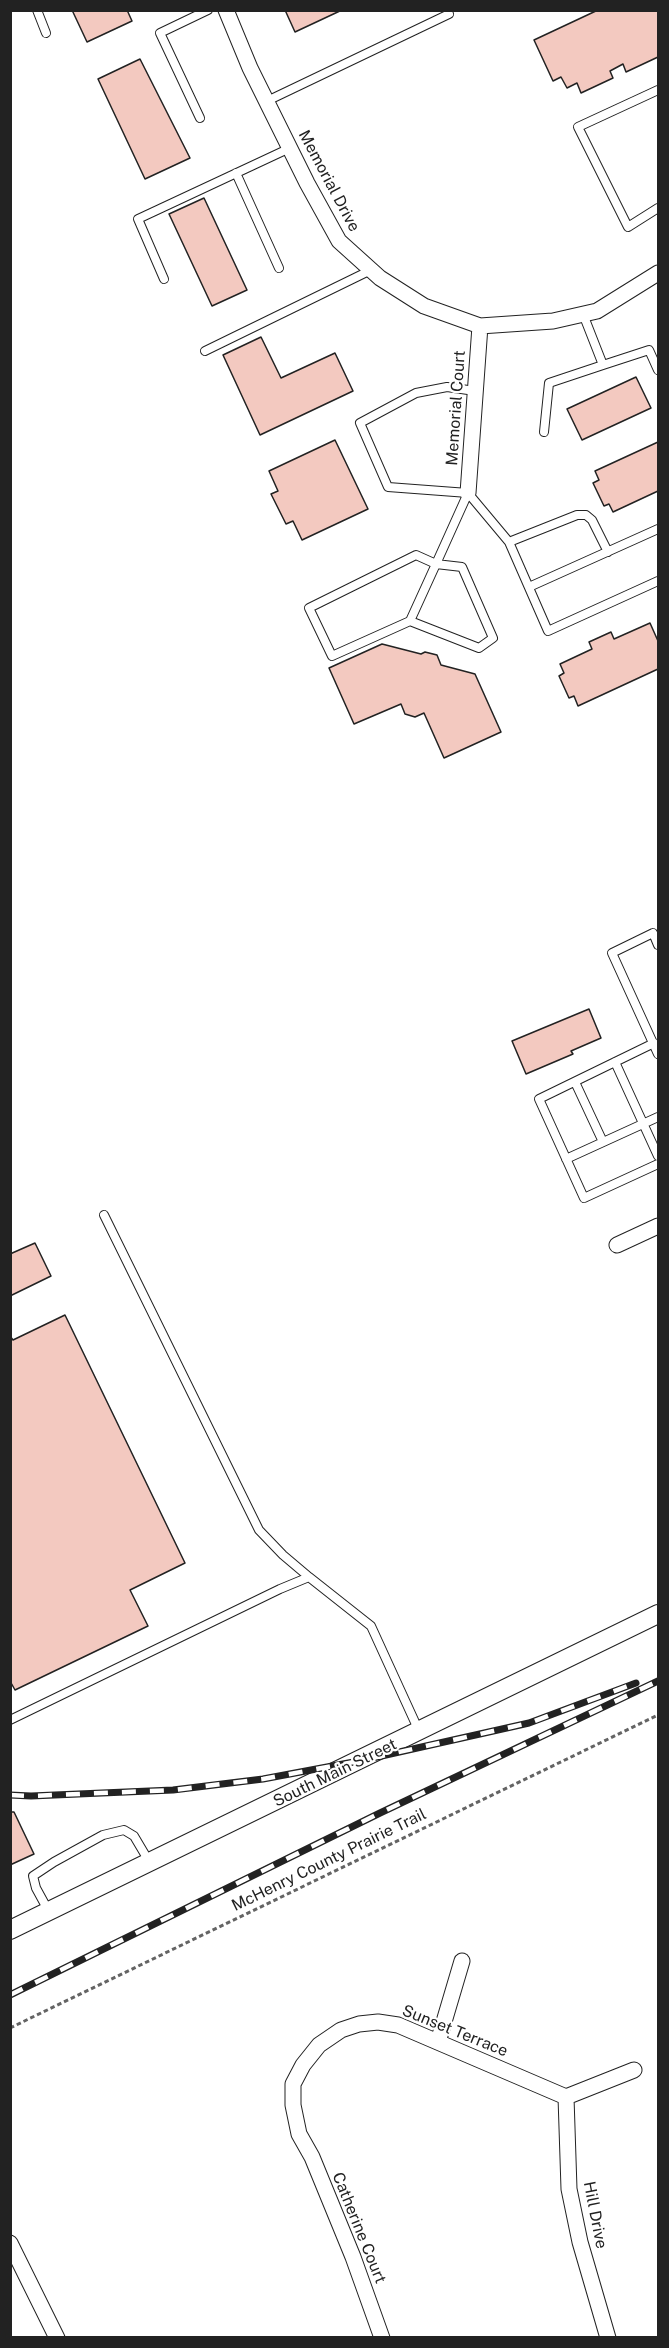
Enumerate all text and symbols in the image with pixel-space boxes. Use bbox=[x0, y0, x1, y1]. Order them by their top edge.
street label: Memorial Drive bbox=[294, 127, 364, 235]
street label: Memorial Court bbox=[442, 350, 470, 466]
street label: South Main Street bbox=[270, 1735, 400, 1811]
street label: McHenry County Prairie Trail bbox=[229, 1804, 429, 1916]
street label: Sunset Terrace bbox=[399, 2001, 511, 2061]
street label: Catherine Court bbox=[328, 2170, 390, 2286]
street label: Hill Drive bbox=[579, 2180, 611, 2250]

